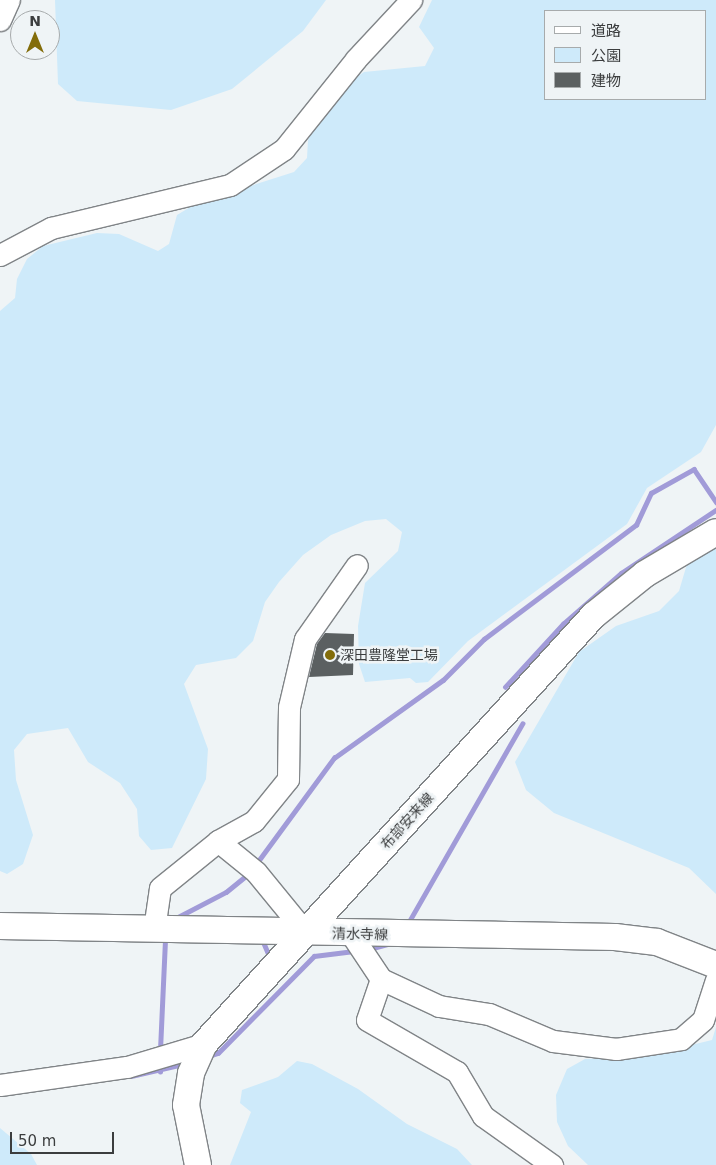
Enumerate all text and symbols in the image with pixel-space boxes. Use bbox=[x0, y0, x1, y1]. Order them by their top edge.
north arrow bbox=[10, 10, 60, 60]
legend bbox=[544, 10, 706, 100]
text: N bbox=[29, 13, 41, 29]
text: 道路 bbox=[591, 22, 621, 40]
text: 公園 bbox=[591, 47, 621, 65]
text: 建物 bbox=[591, 72, 621, 90]
place label: 深田豊隆堂工場 bbox=[340, 647, 438, 663]
marker: 深田豊隆堂工場 bbox=[324, 649, 336, 661]
street label: 布部安来線 bbox=[377, 789, 437, 853]
street label: 清水寺線 bbox=[332, 925, 388, 943]
scale bar bbox=[12, 1122, 116, 1154]
text: 50 m bbox=[18, 1132, 56, 1150]

